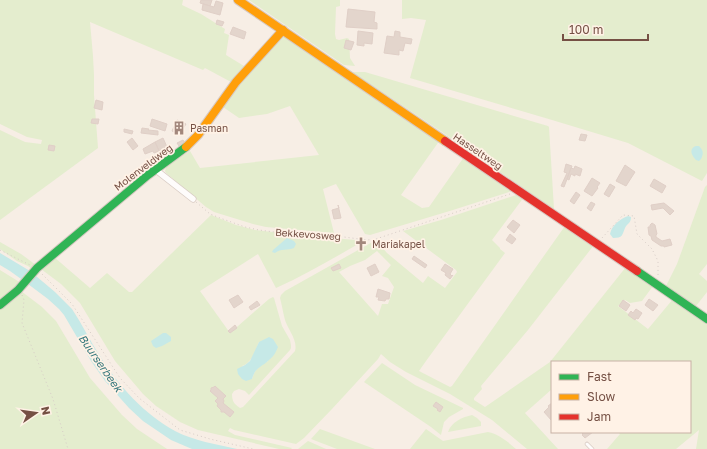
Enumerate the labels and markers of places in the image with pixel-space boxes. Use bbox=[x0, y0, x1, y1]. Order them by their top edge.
building icon: Pasman bbox=[171, 120, 187, 136]
place label: Pasman bbox=[190, 122, 228, 134]
church icon: Mariakapel bbox=[353, 236, 369, 252]
place label: Mariakapel bbox=[372, 238, 425, 250]

